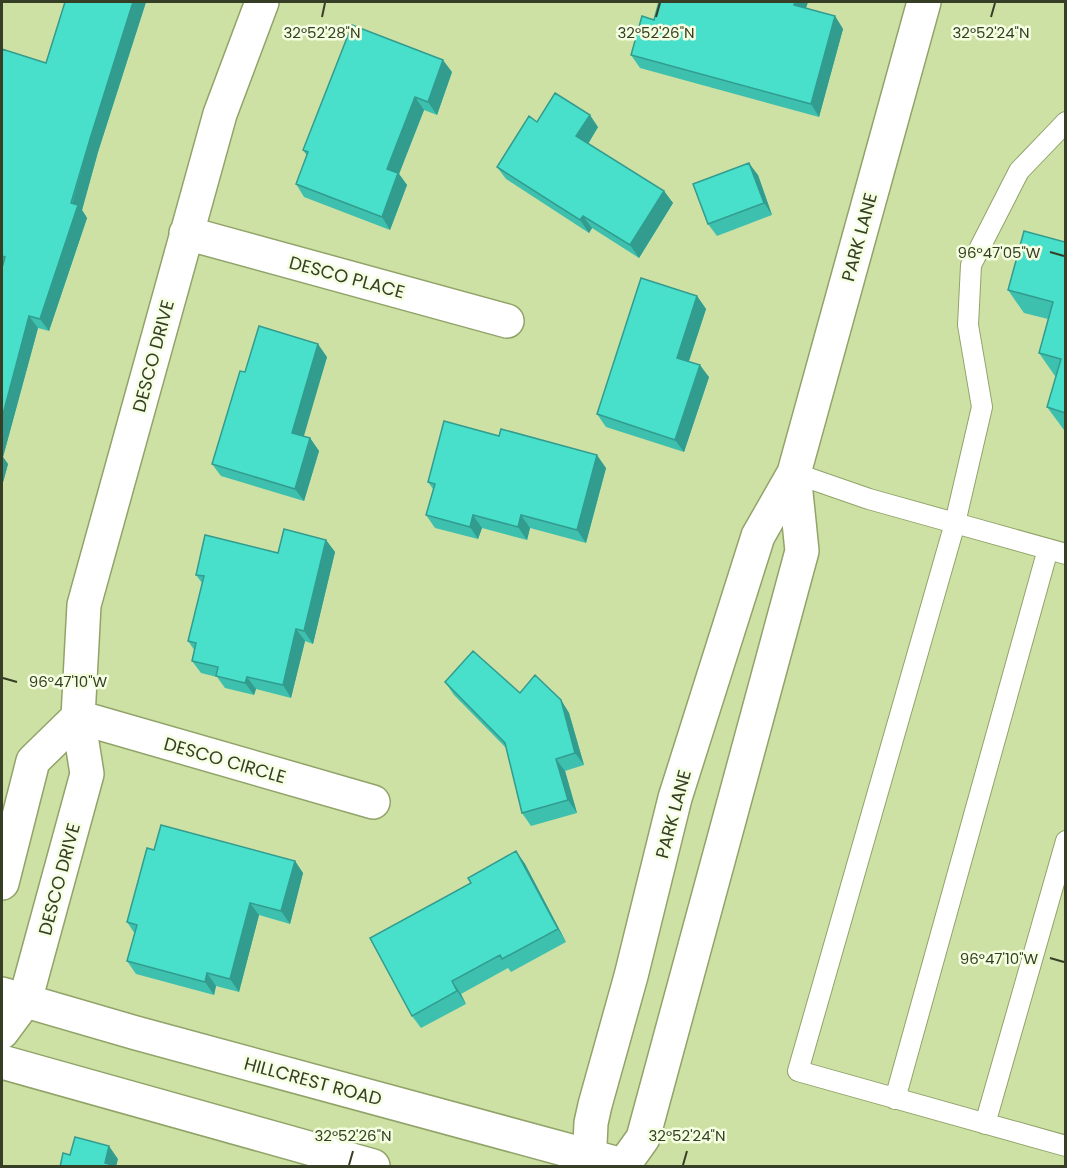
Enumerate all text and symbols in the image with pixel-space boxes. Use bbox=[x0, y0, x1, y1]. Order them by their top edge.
text: 32°52'28"N bbox=[283, 22, 361, 43]
text: 32°52'26"N bbox=[617, 22, 695, 43]
text: 32°52'24"N bbox=[952, 22, 1030, 43]
street label: PARK LANE bbox=[835, 190, 883, 284]
text: 96°47'05"W bbox=[958, 242, 1041, 263]
street label: DESCO PLACE bbox=[286, 250, 408, 304]
street label: DESCO DRIVE bbox=[126, 297, 180, 415]
text: 96°47'10"W bbox=[29, 671, 108, 692]
street label: DESCO CIRCLE bbox=[161, 731, 289, 789]
street label: PARK LANE bbox=[649, 767, 697, 861]
street label: DESCO DRIVE bbox=[32, 820, 86, 938]
text: 96°47'10"W bbox=[960, 948, 1039, 969]
street label: HILLCREST ROAD bbox=[241, 1051, 385, 1111]
text: 32°52'26"N bbox=[314, 1125, 392, 1146]
text: 32°52'24"N bbox=[648, 1125, 726, 1146]

